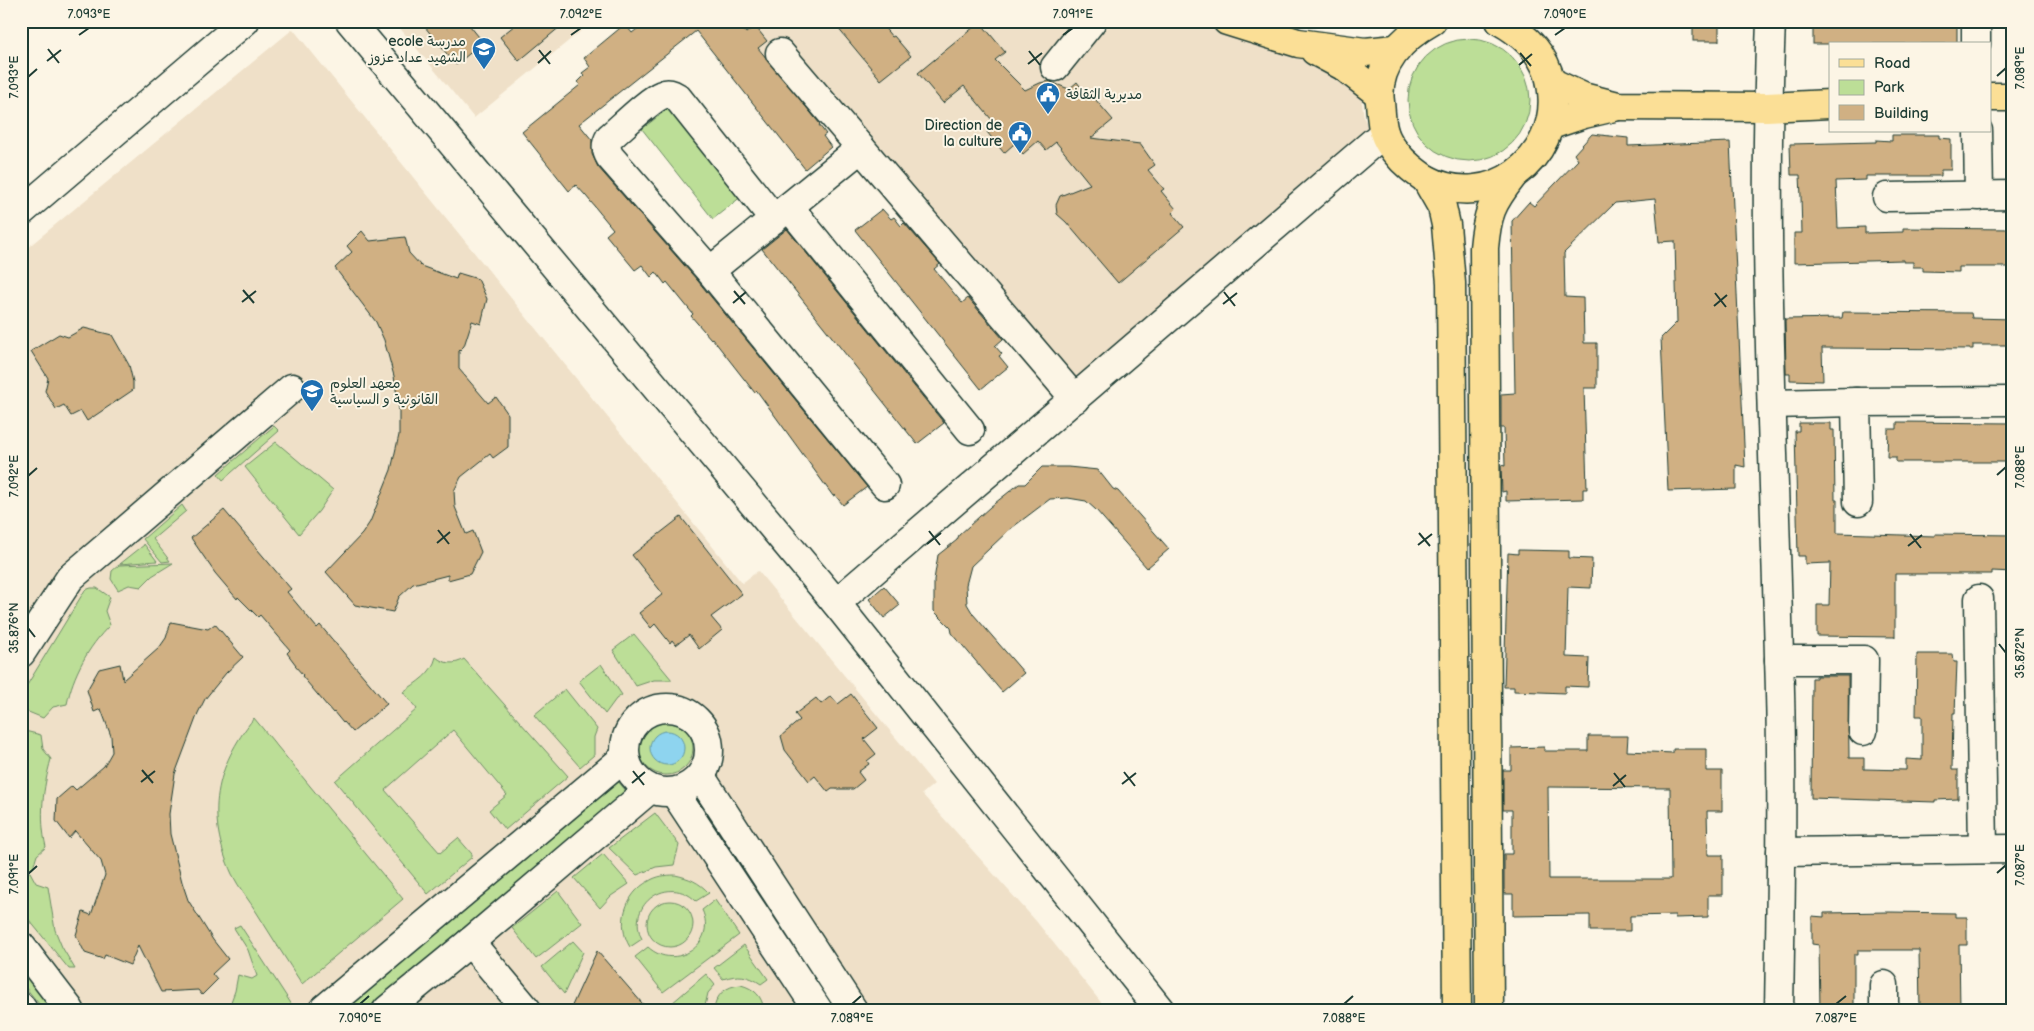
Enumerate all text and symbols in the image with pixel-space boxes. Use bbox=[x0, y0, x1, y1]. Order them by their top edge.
text: 7.093°E bbox=[68, 7, 110, 22]
text: 7.092°E bbox=[560, 7, 602, 22]
text: 7.091°E bbox=[1053, 7, 1093, 22]
text: 7.090°E bbox=[1544, 7, 1586, 22]
place label: ecole مدرسة الشهيد عداد عزوز bbox=[368, 33, 466, 66]
school or university icon: ecole مدرسة الشهيد عداد عزوز bbox=[471, 36, 497, 70]
legend bbox=[1829, 42, 1992, 132]
text: 7.089°E bbox=[2013, 47, 2028, 89]
text: Road bbox=[1874, 54, 1910, 73]
text: 7.093°E bbox=[7, 56, 22, 98]
text: Park bbox=[1874, 78, 1905, 97]
public building icon: مديرية الثقافة bbox=[1035, 81, 1061, 115]
place label: مديرية الثقافة bbox=[1066, 86, 1142, 103]
text: Building bbox=[1874, 104, 1929, 123]
place label: Direction de la culture bbox=[924, 117, 1002, 150]
public building icon: Direction de la culture bbox=[1007, 120, 1033, 154]
place label: معهد العلوم القانونية و السياسية bbox=[330, 375, 438, 409]
school or university icon: معهد العلوم القانونية و السياسية bbox=[299, 378, 325, 412]
text: 7.088°E bbox=[2013, 446, 2028, 488]
text: 7.092°E bbox=[7, 455, 22, 497]
text: 35.876°N bbox=[7, 602, 22, 654]
text: 35.872°N bbox=[2013, 628, 2028, 678]
text: 7.087°E bbox=[2013, 844, 2028, 886]
text: 7.091°E bbox=[7, 854, 22, 894]
text: 7.090°E bbox=[339, 1011, 381, 1026]
text: 7.089°E bbox=[831, 1011, 873, 1026]
text: 7.088°E bbox=[1323, 1011, 1365, 1026]
text: 7.087°E bbox=[1815, 1011, 1857, 1026]

